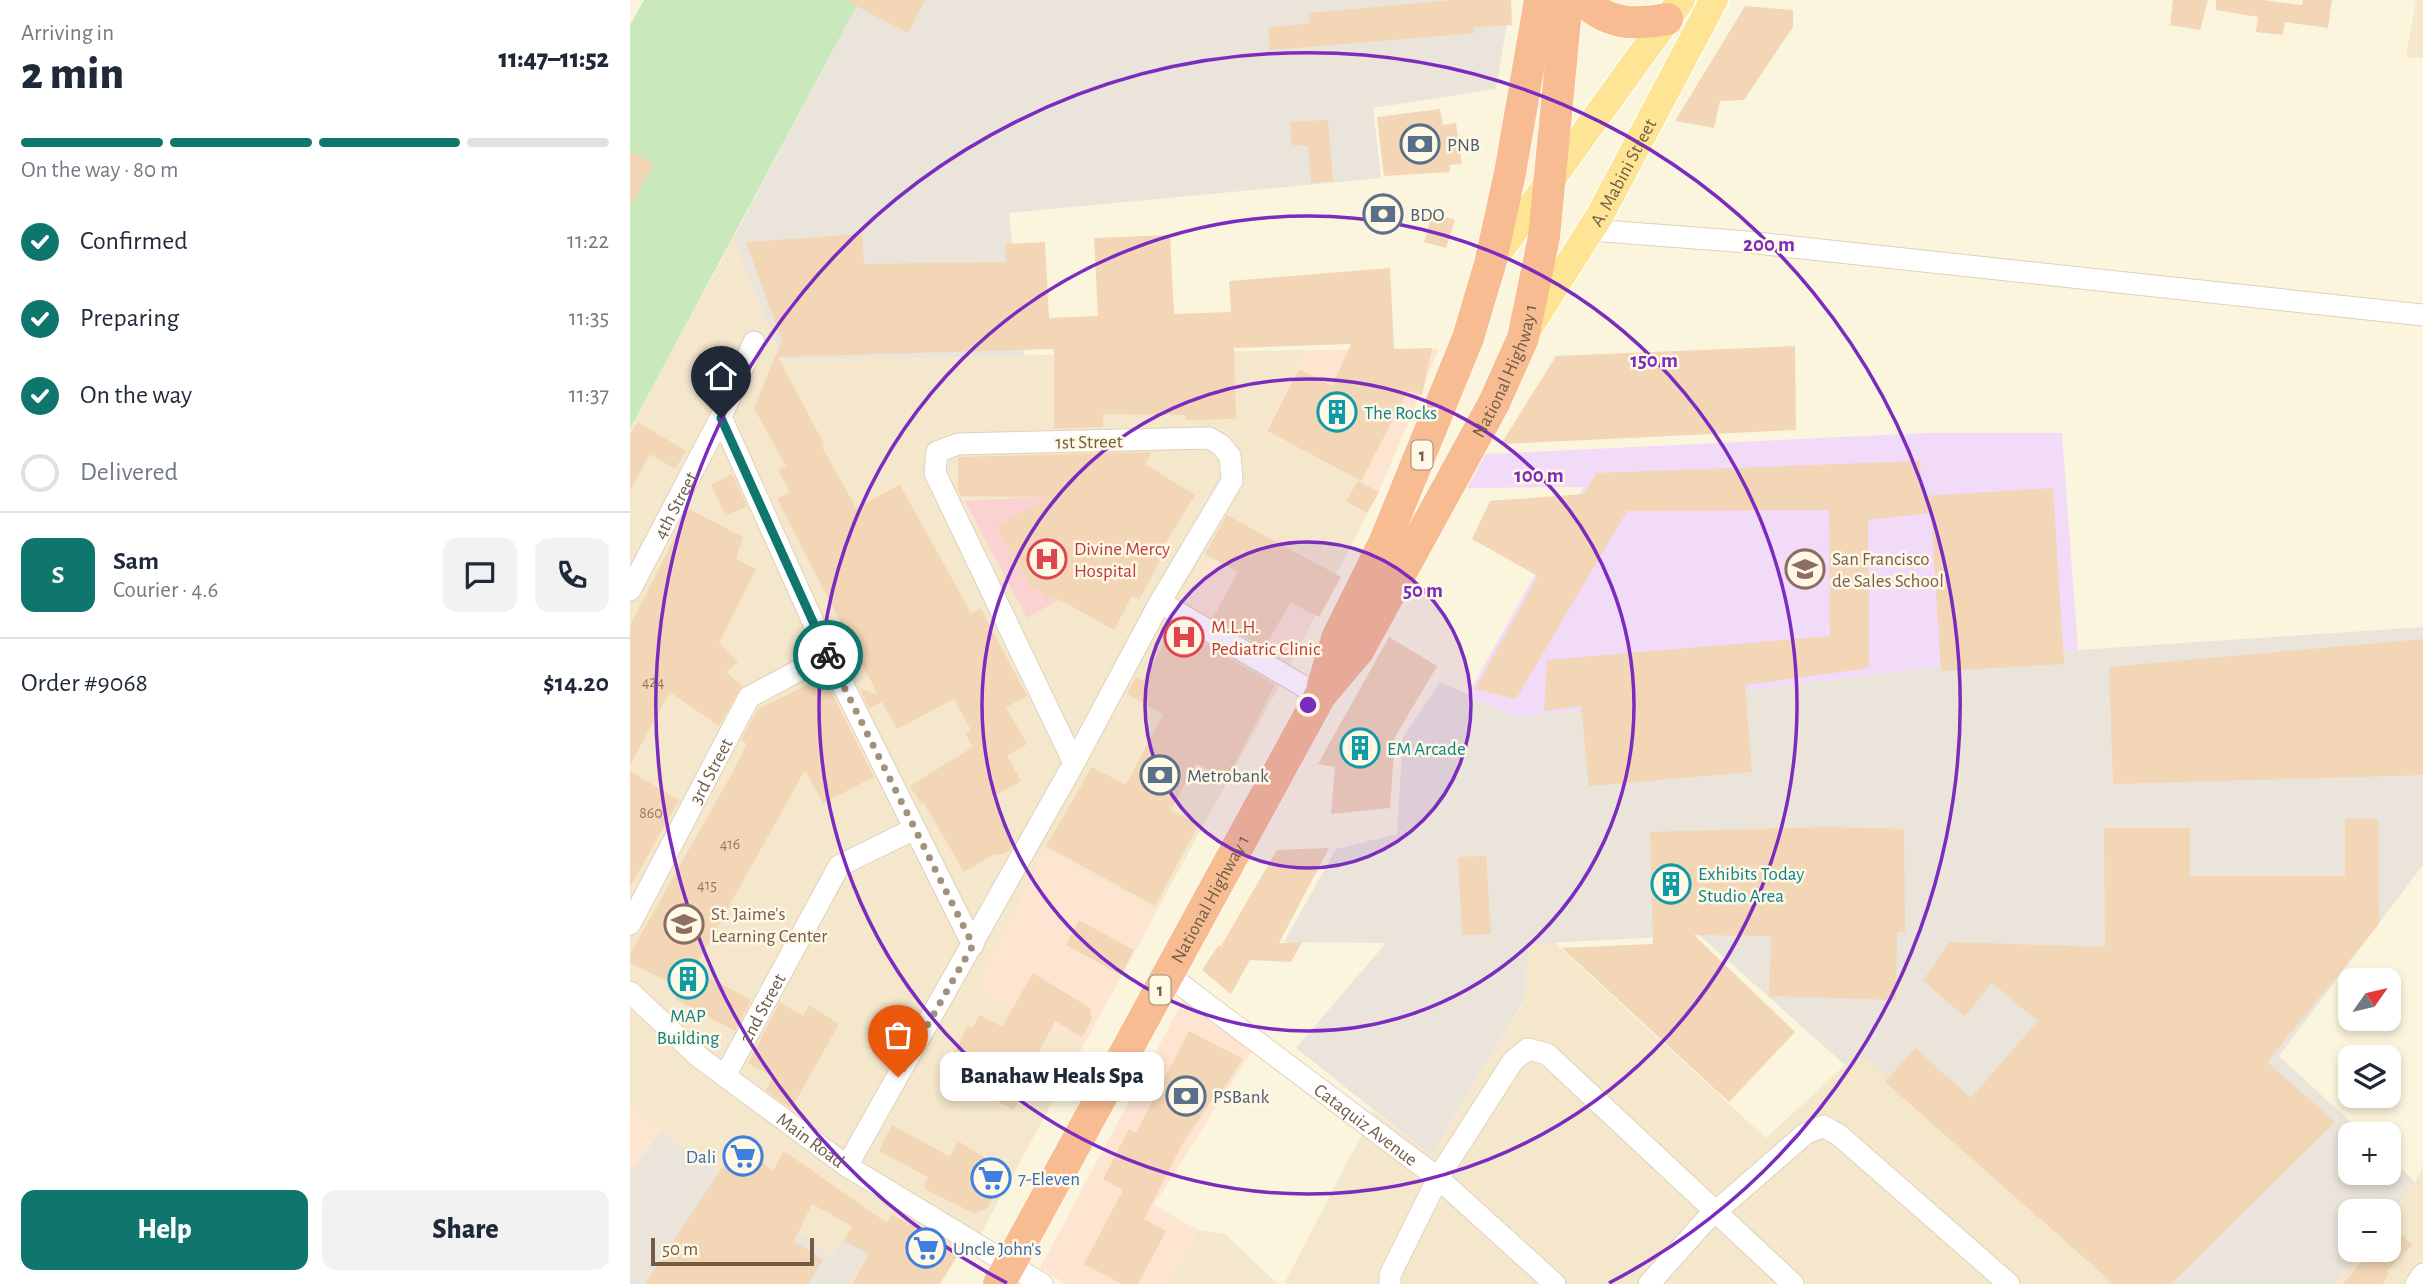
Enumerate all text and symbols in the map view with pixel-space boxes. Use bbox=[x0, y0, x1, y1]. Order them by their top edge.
text: Arriving in bbox=[21, 22, 114, 45]
text: 11:47–11:52 bbox=[498, 46, 609, 72]
text: 2 min bbox=[21, 51, 124, 97]
street label: A. Mabini Street bbox=[1587, 116, 1660, 230]
bank icon: PNB bbox=[1399, 123, 1441, 165]
place label: PNB bbox=[1447, 136, 1480, 155]
text: On the way · 80 m bbox=[21, 159, 178, 182]
bank icon: BDO bbox=[1362, 193, 1404, 235]
place label: BDO bbox=[1410, 206, 1445, 225]
icon: check bbox=[21, 223, 59, 261]
text: Confirmed bbox=[80, 228, 188, 254]
text: 11:22 bbox=[567, 230, 609, 253]
text: 200 m bbox=[1743, 234, 1795, 255]
icon: check bbox=[21, 300, 59, 338]
street label: National Highway 1 bbox=[1469, 302, 1541, 441]
text: Preparing bbox=[80, 305, 179, 331]
text: 11:35 bbox=[569, 307, 609, 330]
pin bbox=[691, 346, 751, 418]
text: 150 m bbox=[1630, 350, 1678, 371]
icon: home bbox=[702, 357, 740, 395]
icon: check bbox=[21, 377, 59, 415]
text: On the way bbox=[80, 382, 192, 408]
text: 11:37 bbox=[569, 384, 609, 407]
building icon: The Rocks bbox=[1316, 391, 1358, 433]
place label: The Rocks bbox=[1364, 404, 1437, 423]
street label: 1st Street bbox=[1055, 432, 1123, 453]
road number: 1 bbox=[1412, 440, 1432, 470]
text: Delivered bbox=[80, 459, 178, 485]
text: 100 m bbox=[1514, 465, 1564, 486]
street label: 4th Street bbox=[651, 469, 701, 542]
button: chat bbox=[443, 538, 517, 612]
button: phone bbox=[535, 538, 609, 612]
hospital icon: Divine Mercy Hospital bbox=[1026, 538, 1068, 580]
place label: Divine Mercy Hospital bbox=[1074, 540, 1170, 581]
text: Sam bbox=[113, 548, 159, 574]
school or university icon: San Francisco de Sales School bbox=[1784, 548, 1826, 590]
place label: San Francisco de Sales School bbox=[1832, 550, 1944, 591]
text: S bbox=[52, 562, 64, 588]
text: Courier · 4.6 bbox=[113, 579, 218, 602]
text: 50 m bbox=[1403, 580, 1443, 601]
hospital icon: M.L.H. Pediatric Clinic bbox=[1163, 616, 1205, 658]
place label: M.L.H. Pediatric Clinic bbox=[1211, 618, 1320, 659]
courier bbox=[793, 620, 863, 690]
icon: bike bbox=[809, 636, 847, 674]
text: Order #9068 bbox=[21, 670, 148, 696]
text: $14.20 bbox=[543, 670, 609, 696]
house number: 424 bbox=[642, 674, 665, 690]
centre of rings bbox=[1296, 693, 1320, 717]
building icon: EM Arcade bbox=[1339, 727, 1381, 769]
street label: 3rd Street bbox=[687, 735, 737, 808]
place label: EM Arcade bbox=[1387, 740, 1466, 759]
bank icon: Metrobank bbox=[1139, 754, 1181, 796]
place label: Metrobank bbox=[1187, 767, 1269, 786]
house number: 860 bbox=[639, 805, 663, 821]
street label: National Highway 1 bbox=[1168, 832, 1253, 967]
house number: 416 bbox=[720, 836, 740, 852]
building icon: Exhibits Today Studio Area bbox=[1650, 863, 1692, 905]
place label: Exhibits Today Studio Area bbox=[1698, 865, 1804, 906]
house number: 415 bbox=[697, 877, 717, 893]
school or university icon: St. Jaime's Learning Center bbox=[663, 903, 705, 945]
place label: St. Jaime's Learning Center bbox=[711, 905, 827, 946]
building icon: MAP Building bbox=[667, 958, 709, 1000]
north arrow bbox=[2338, 968, 2401, 1031]
map controls bbox=[2338, 968, 2401, 1262]
street label: 2nd Street bbox=[737, 971, 790, 1047]
road number: 1 bbox=[1150, 975, 1170, 1004]
pin bbox=[868, 1005, 928, 1077]
place label: MAP Building bbox=[657, 1007, 720, 1048]
icon: bag bbox=[879, 1016, 917, 1054]
button: layers bbox=[2338, 1045, 2401, 1108]
callout: Banahaw Heals Spa bbox=[940, 1052, 1164, 1102]
text: Banahaw Heals Spa bbox=[960, 1065, 1144, 1088]
bank icon: PSBank bbox=[1165, 1075, 1207, 1117]
street label: Cataquiz Avenue bbox=[1310, 1080, 1421, 1170]
place label: PSBank bbox=[1213, 1088, 1269, 1107]
street label: Main Road bbox=[773, 1110, 848, 1172]
button: + bbox=[2338, 1122, 2401, 1185]
supermarket icon: Dali bbox=[722, 1135, 764, 1177]
place label: Dali bbox=[686, 1148, 716, 1167]
supermarket icon: 7-Eleven bbox=[970, 1157, 1012, 1199]
place label: 7-Eleven bbox=[1018, 1170, 1080, 1189]
button: Help bbox=[21, 1190, 308, 1270]
button: Share bbox=[322, 1190, 609, 1270]
button: − bbox=[2338, 1199, 2401, 1262]
supermarket icon: Uncle John's bbox=[905, 1227, 947, 1269]
scale bar bbox=[651, 1235, 814, 1267]
text: 50 m bbox=[662, 1240, 698, 1259]
place label: Uncle John's bbox=[953, 1240, 1042, 1259]

